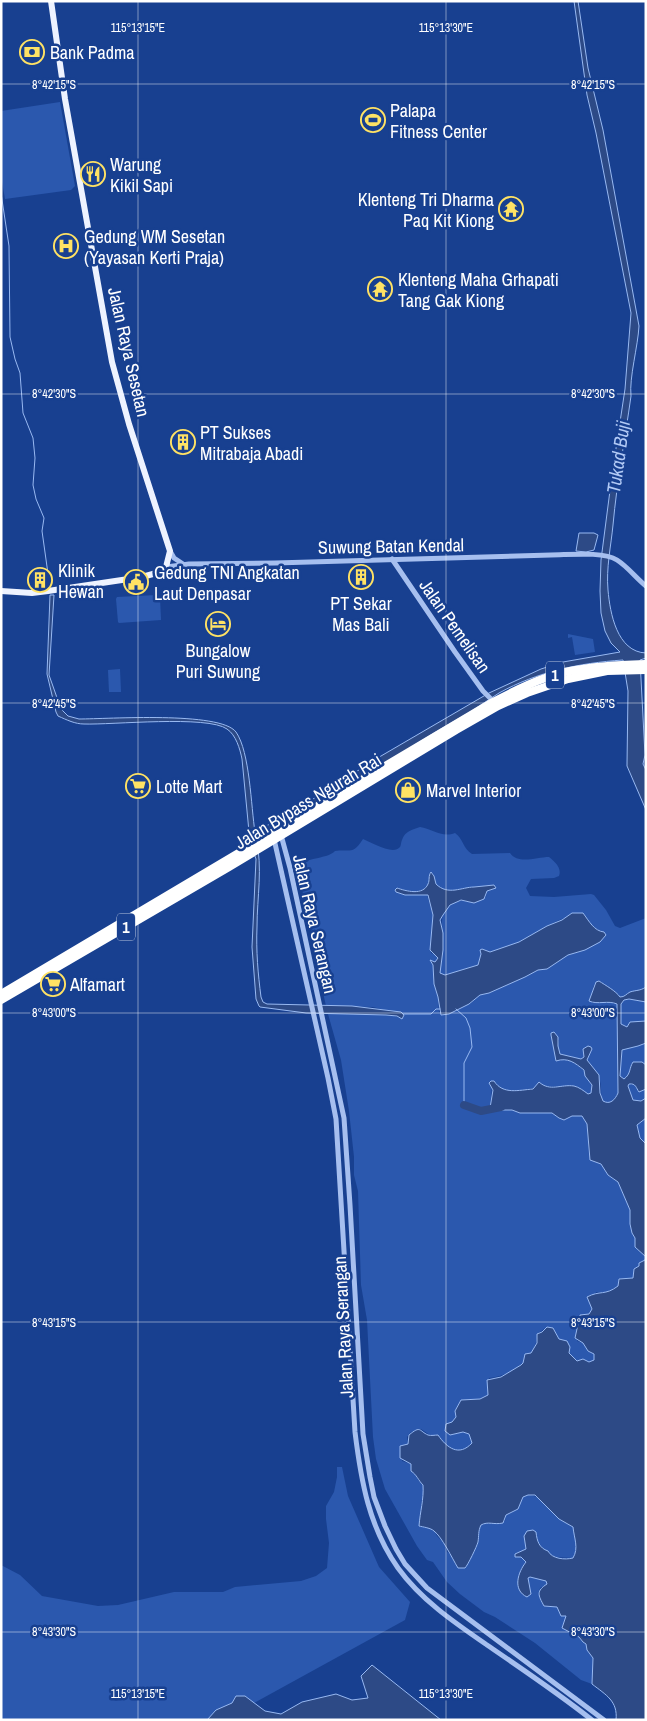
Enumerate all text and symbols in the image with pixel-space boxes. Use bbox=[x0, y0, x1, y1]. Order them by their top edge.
text: 115°13'15"E bbox=[111, 20, 165, 36]
text: 115°13'30"E bbox=[419, 20, 473, 36]
bank icon: Bank Padma bbox=[19, 39, 45, 65]
place label: Bank Padma bbox=[50, 40, 135, 65]
text: 8°42'15"S bbox=[32, 77, 76, 93]
text: 8°42'15"S bbox=[571, 77, 615, 93]
place label: Palapa Fitness Center bbox=[390, 98, 487, 144]
sports icon: Palapa Fitness Center bbox=[360, 107, 386, 133]
place label: Warung Kikil Sapi bbox=[110, 152, 173, 198]
restaurant icon: Warung Kikil Sapi bbox=[80, 161, 106, 187]
place label: Klenteng Tri Dharma Paq Kit Kiong bbox=[358, 187, 495, 233]
temple icon: Klenteng Tri Dharma Paq Kit Kiong bbox=[498, 196, 524, 222]
place label: Gedung WM Sesetan (Yayasan Kerti Praja) bbox=[84, 224, 225, 270]
hospital icon: Gedung WM Sesetan (Yayasan Kerti Praja) bbox=[53, 233, 79, 259]
place label: Klenteng Maha Grhapati Tang Gak Kiong bbox=[398, 267, 559, 313]
temple icon: Klenteng Maha Grhapati Tang Gak Kiong bbox=[367, 276, 393, 302]
street label: Jalan Raya Sesetan bbox=[102, 285, 156, 419]
text: 8°42'30"S bbox=[32, 386, 76, 402]
text: 8°42'30"S bbox=[571, 386, 615, 402]
water label: Tukad Buji bbox=[600, 418, 636, 495]
place label: PT Sukses Mitrabaja Abadi bbox=[200, 420, 303, 466]
building icon: PT Sukses Mitrabaja Abadi bbox=[170, 429, 196, 455]
street label: Suwung Batan Kendal bbox=[318, 532, 464, 560]
place label: Klinik Hewan bbox=[58, 558, 104, 604]
place label: Gedung TNI Angkatan Laut Denpasar bbox=[154, 560, 300, 606]
building icon: PT Sekar Mas Bali bbox=[348, 564, 374, 590]
building icon: Klinik Hewan bbox=[27, 567, 53, 593]
public building icon: Gedung TNI Angkatan Laut Denpasar bbox=[123, 569, 149, 595]
street label: Jalan Pemelisan bbox=[413, 574, 497, 678]
place label: PT Sekar Mas Bali bbox=[330, 591, 392, 637]
hotel icon: Bungalow Puri Suwung bbox=[205, 611, 231, 637]
place label: Bungalow Puri Suwung bbox=[176, 638, 261, 684]
road number: 1 bbox=[546, 662, 564, 688]
text: 8°42'45"S bbox=[32, 696, 76, 712]
text: 8°42'45"S bbox=[571, 696, 615, 712]
street label: Jalan Bypass Ngurah Rai bbox=[230, 747, 386, 855]
supermarket icon: Lotte Mart bbox=[125, 773, 151, 799]
place label: Lotte Mart bbox=[156, 774, 222, 799]
shop icon: Marvel Interior bbox=[395, 777, 421, 803]
place label: Marvel Interior bbox=[426, 778, 521, 803]
street label: Jalan Raya Serangan bbox=[287, 852, 343, 996]
road number: 1 bbox=[117, 914, 135, 940]
supermarket icon: Alfamart bbox=[40, 971, 66, 997]
place label: Alfamart bbox=[69, 972, 125, 997]
text: 8°43'00"S bbox=[32, 1005, 76, 1021]
text: 8°43'00"S bbox=[571, 1005, 615, 1021]
street label: Jalan Raya Serangan bbox=[327, 1255, 359, 1399]
text: 8°43'15"S bbox=[32, 1315, 76, 1331]
text: 8°43'15"S bbox=[571, 1315, 615, 1331]
text: 8°43'30"S bbox=[32, 1624, 76, 1640]
text: 8°43'30"S bbox=[571, 1624, 615, 1640]
text: 115°13'15"E bbox=[111, 1686, 165, 1702]
text: 115°13'30"E bbox=[419, 1686, 473, 1702]

